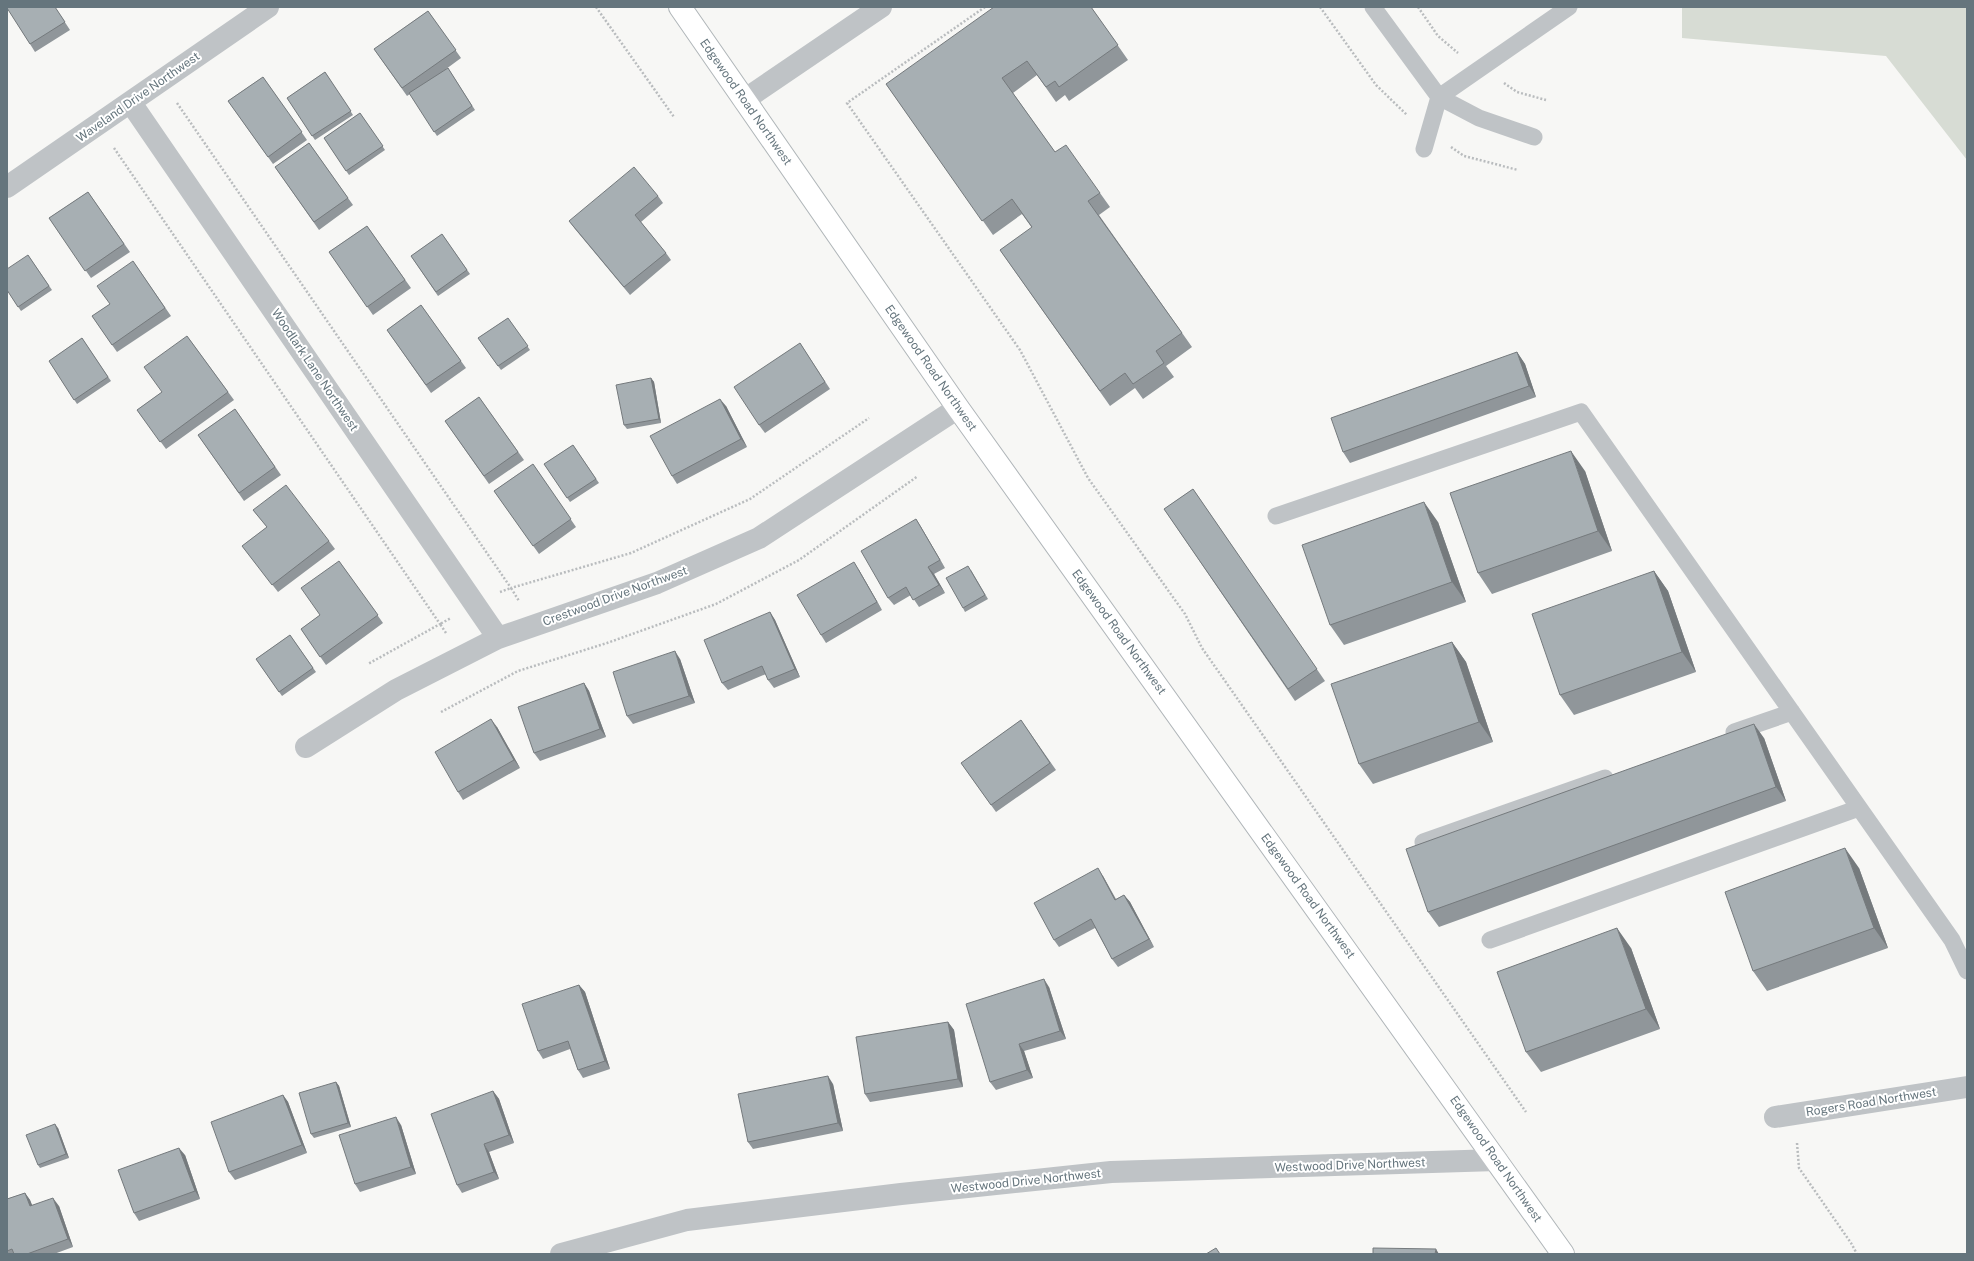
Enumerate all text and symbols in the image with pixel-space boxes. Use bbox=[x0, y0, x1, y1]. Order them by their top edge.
street label: Edgewood Road Northwest bbox=[697, 36, 795, 168]
street label: Waveland Drive Northwest bbox=[74, 49, 203, 145]
street label: Edgewood Road Northwest bbox=[882, 302, 980, 434]
street label: Woodlark Lane Northwest bbox=[269, 306, 361, 434]
street label: Crestwood Drive Northwest bbox=[541, 563, 690, 629]
street label: Edgewood Road Northwest bbox=[1069, 567, 1169, 697]
street label: Edgewood Road Northwest bbox=[1258, 831, 1358, 961]
street label: Rogers Road Northwest bbox=[1805, 1085, 1938, 1119]
street label: Edgewood Road Northwest bbox=[1447, 1093, 1545, 1225]
street label: Westwood Drive Northwest bbox=[1274, 1155, 1426, 1175]
street label: Westwood Drive Northwest bbox=[950, 1166, 1102, 1196]

